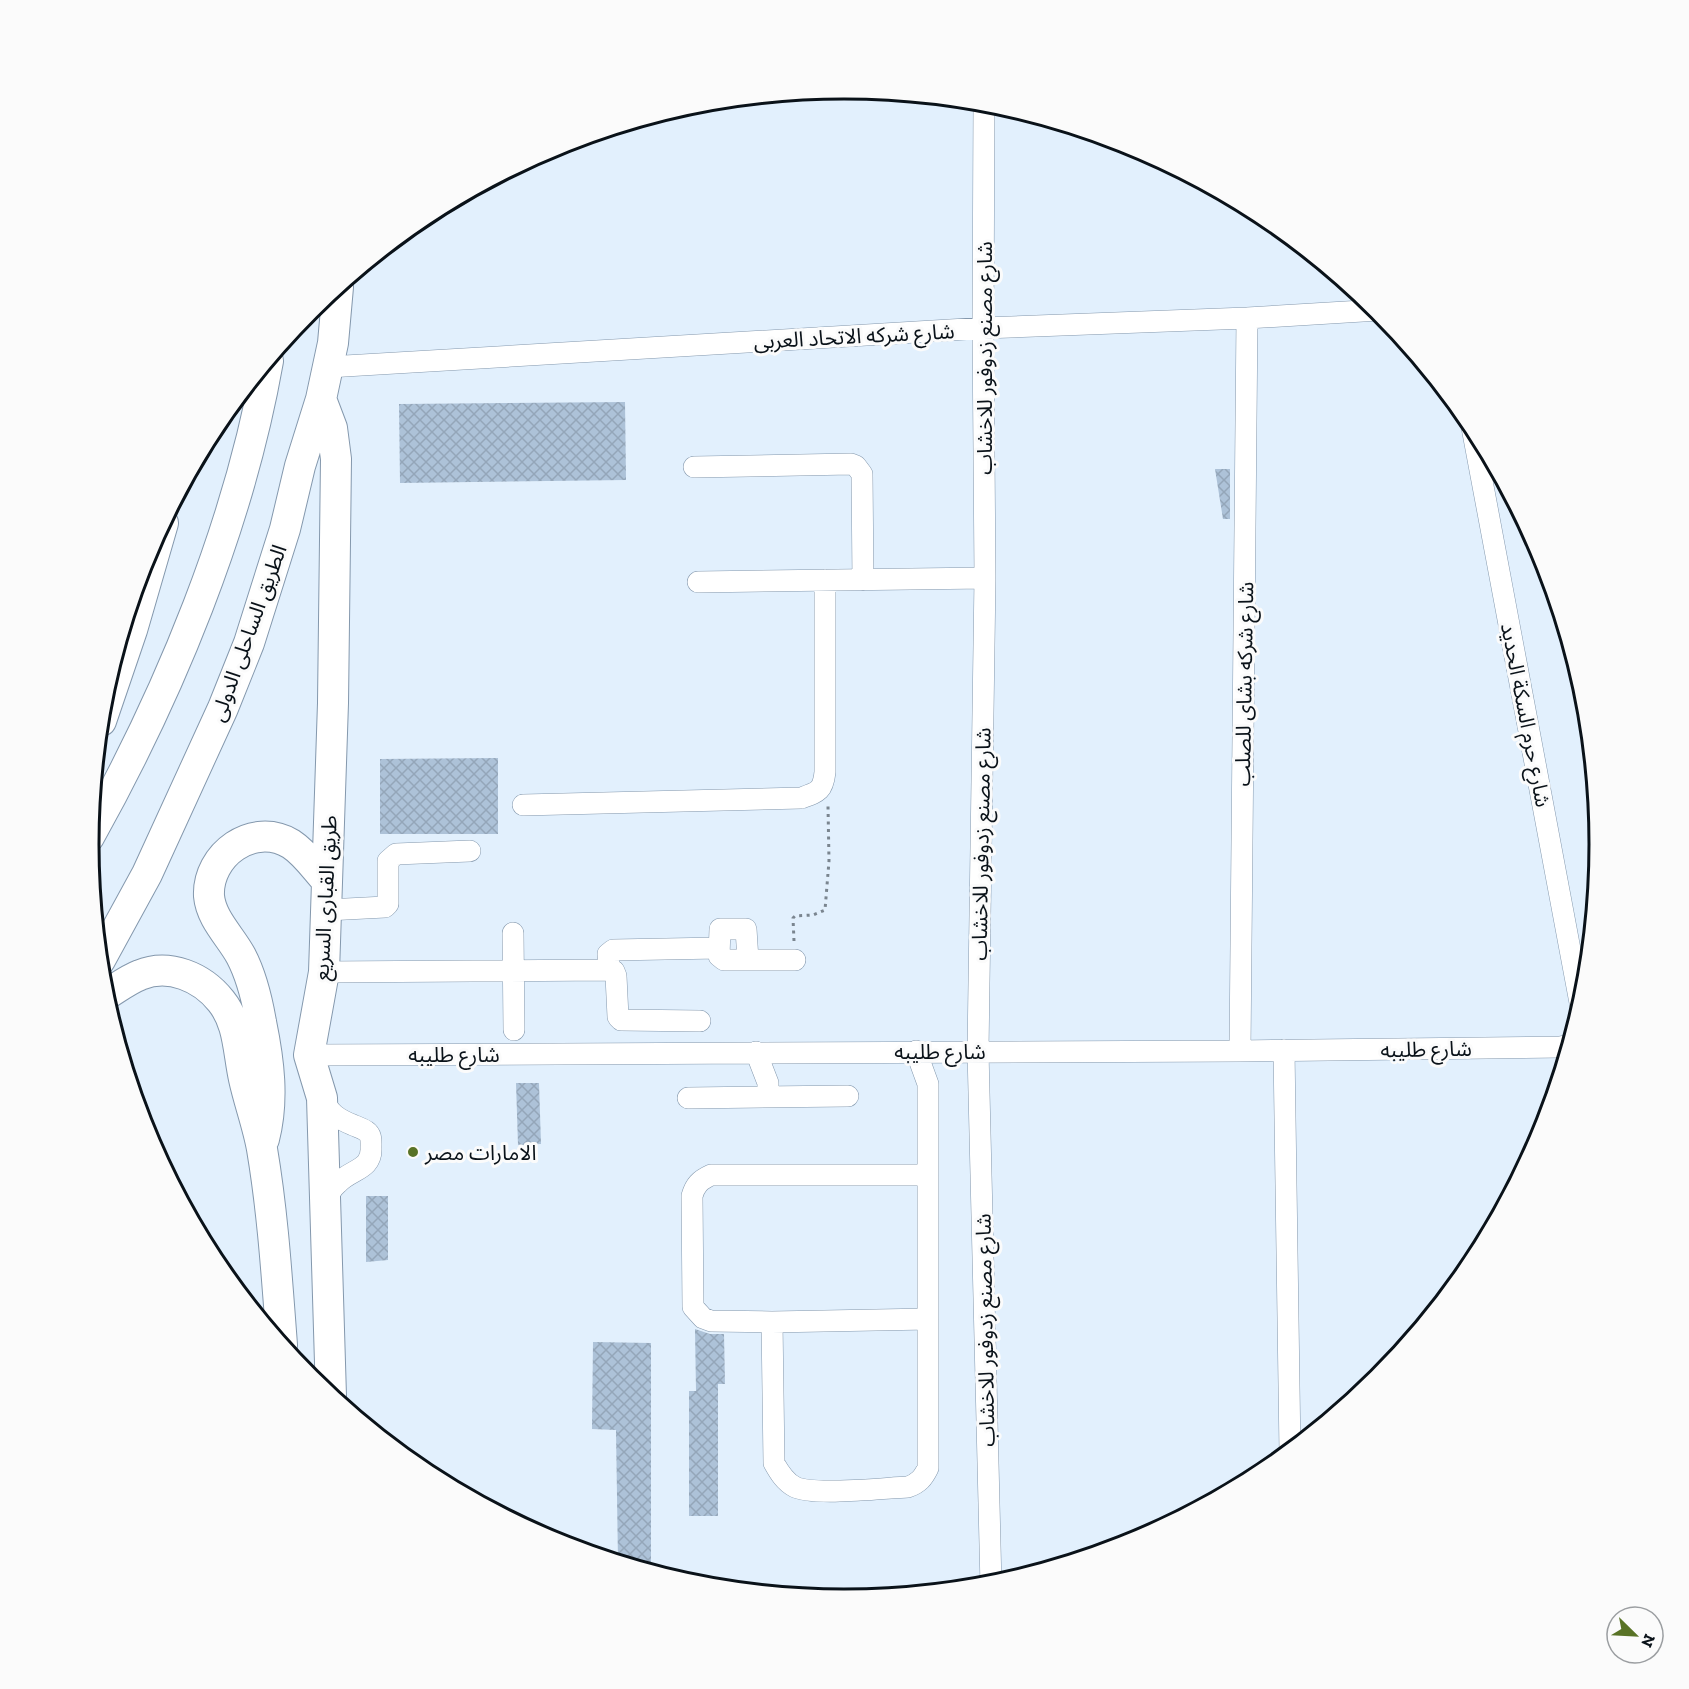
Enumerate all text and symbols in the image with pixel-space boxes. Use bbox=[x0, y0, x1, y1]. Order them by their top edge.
street label: شارع مصنع زدوفور للاخشاب bbox=[972, 241, 1000, 475]
street label: شارع شركه الاتحاد العربى bbox=[753, 318, 955, 357]
street label: الطريق الساحلى الدولى bbox=[204, 541, 293, 725]
street label: شارع شركه بشاى للصلب bbox=[1230, 582, 1261, 787]
street label: شارع حرم السكة الحديد bbox=[1492, 621, 1556, 810]
street label: شارع مصنع زدوفور للاخشاب bbox=[966, 727, 999, 961]
street label: طريق القبارى السريع bbox=[308, 814, 345, 982]
street label: شارع طليبه bbox=[1380, 1036, 1472, 1065]
street label: شارع طليبه bbox=[894, 1039, 986, 1067]
street label: شارع طليبه bbox=[408, 1042, 500, 1070]
place label: الامارات مصر bbox=[424, 1140, 536, 1165]
marker: الامارات مصر bbox=[406, 1145, 420, 1159]
street label: شارع مصنع زدوفور للاخشاب bbox=[970, 1213, 1003, 1447]
north arrow bbox=[1605, 1605, 1665, 1665]
text: N bbox=[1637, 1631, 1659, 1650]

